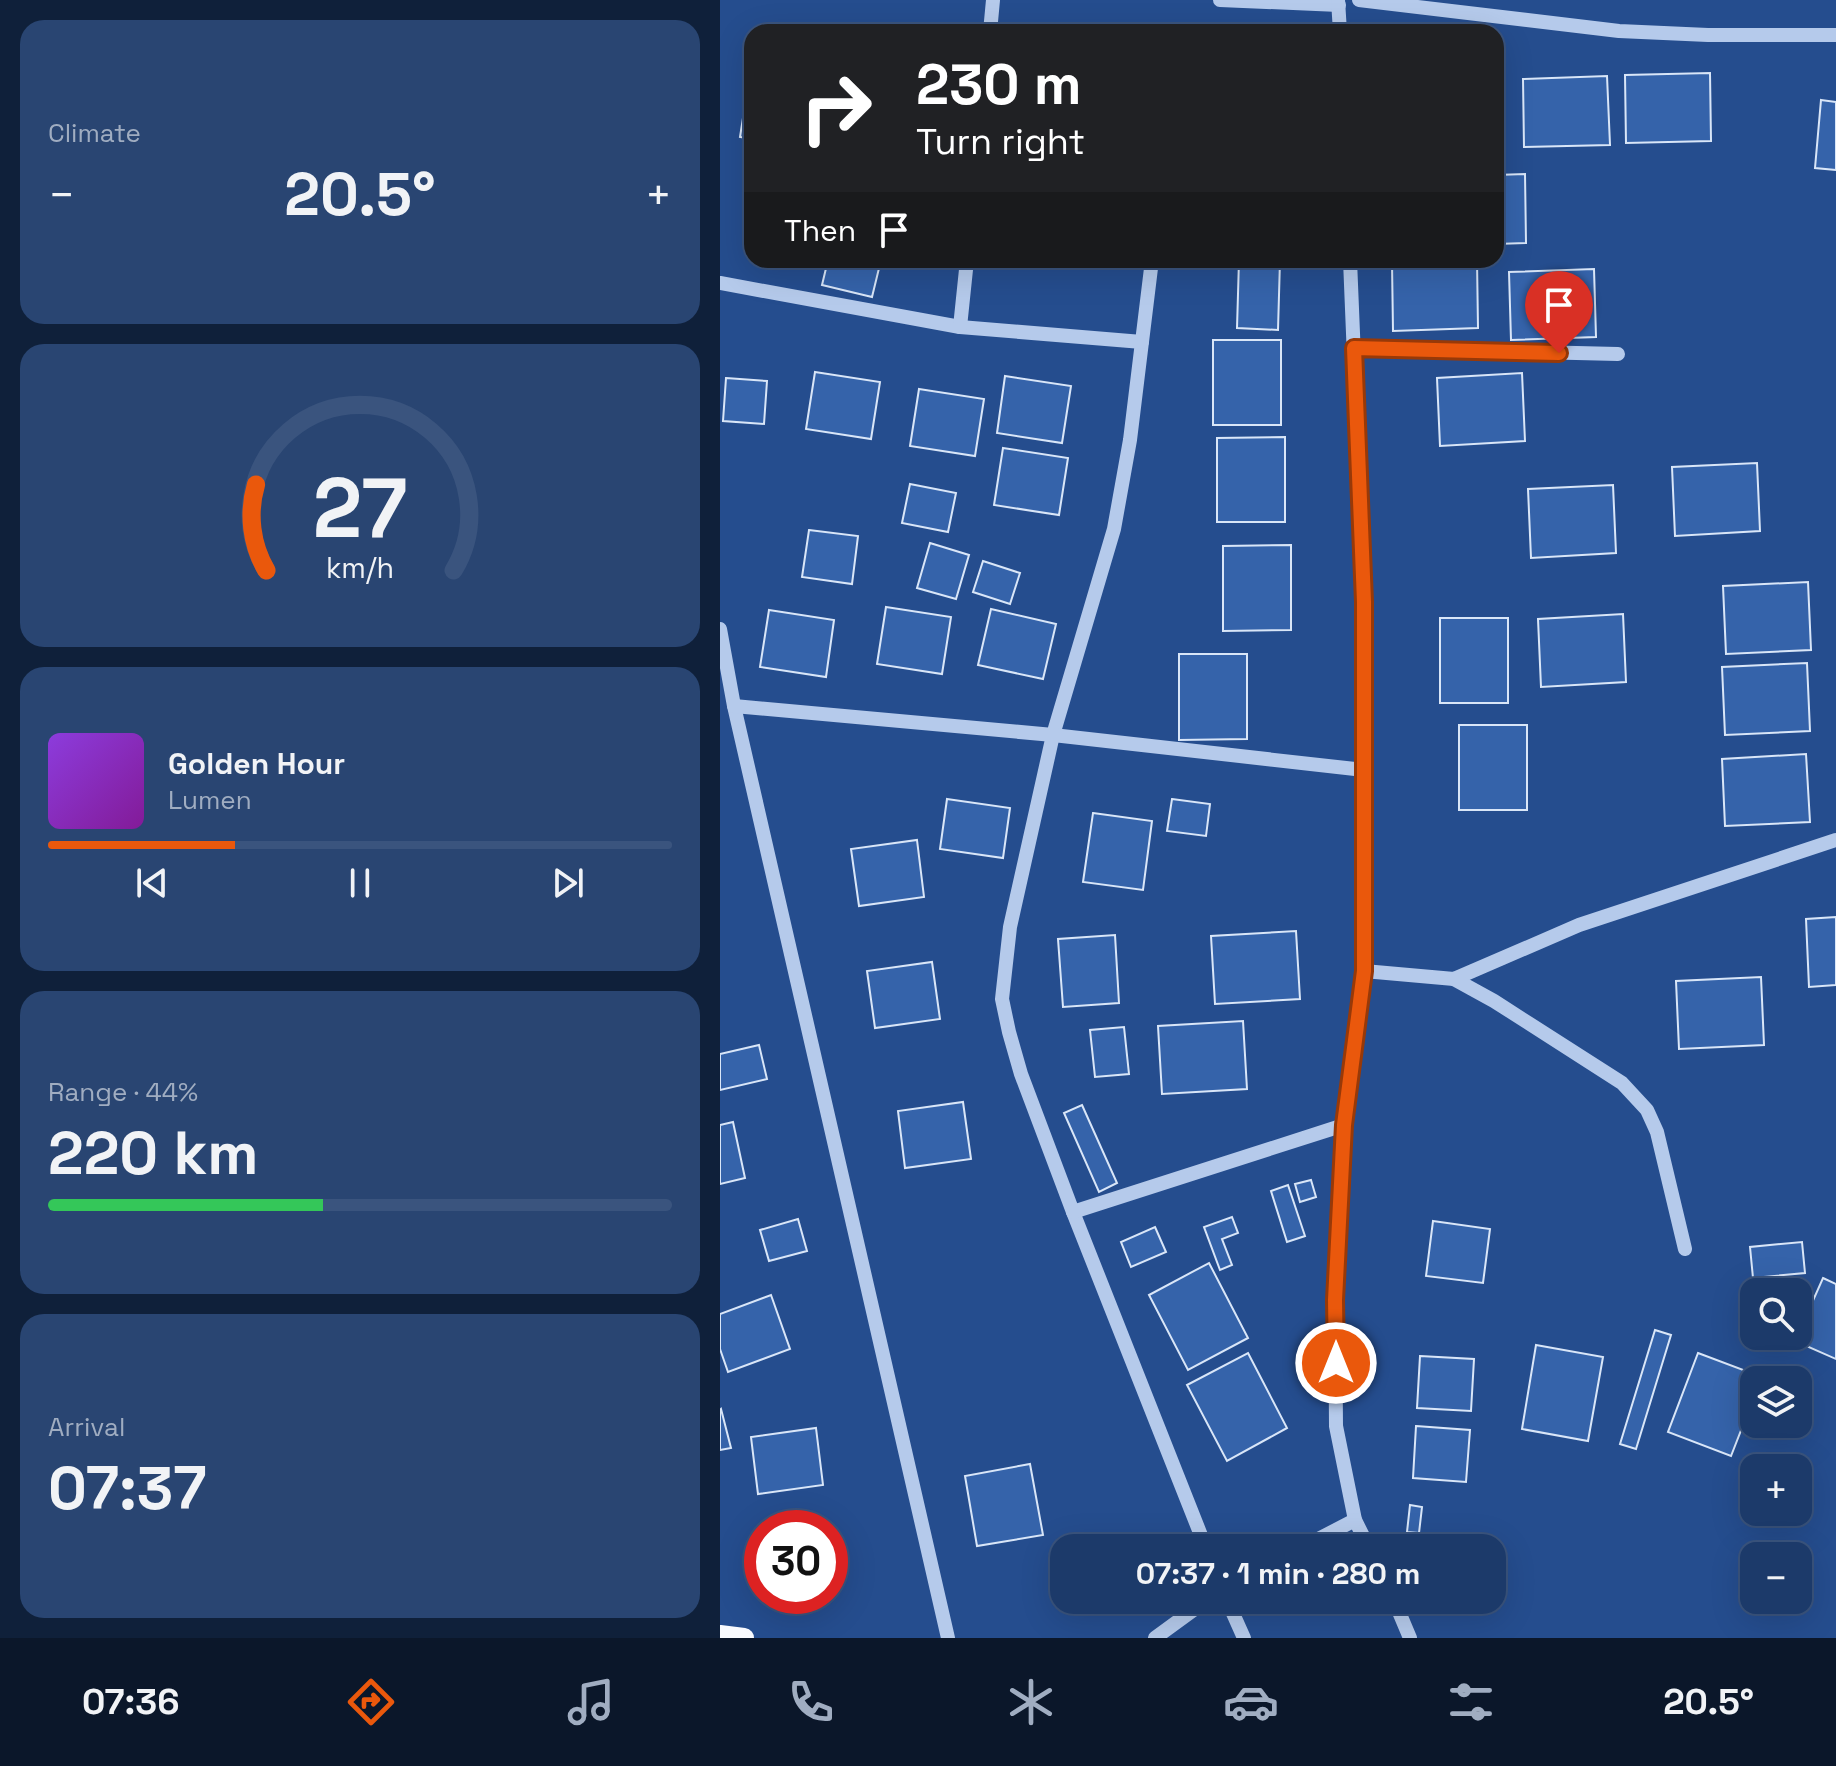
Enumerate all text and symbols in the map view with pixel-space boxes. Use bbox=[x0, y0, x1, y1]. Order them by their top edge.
text: 230 m bbox=[916, 49, 1082, 120]
icon: right bbox=[784, 56, 888, 160]
text: Climate bbox=[48, 116, 141, 150]
text: Turn right bbox=[916, 119, 1085, 165]
text: 20.5° bbox=[284, 156, 436, 233]
text: − bbox=[48, 167, 75, 223]
text: + bbox=[645, 167, 672, 223]
icon: arrive bbox=[872, 208, 916, 252]
text: Then bbox=[784, 211, 856, 250]
pin bbox=[1525, 271, 1593, 353]
icon: arrive bbox=[1537, 283, 1581, 327]
text: 27 bbox=[313, 455, 407, 561]
text: km/h bbox=[326, 551, 394, 587]
text: Golden Hour bbox=[168, 744, 345, 783]
text: Lumen bbox=[168, 783, 252, 817]
icon: previous bbox=[130, 861, 174, 905]
icon: pause bbox=[338, 861, 382, 905]
icon: next bbox=[546, 861, 590, 905]
text: Range · 44% bbox=[48, 1075, 198, 1109]
text: 220 km bbox=[48, 1115, 258, 1192]
map controls bbox=[1740, 1278, 1812, 1614]
button: search bbox=[1740, 1278, 1812, 1350]
position arrow bbox=[1294, 1321, 1378, 1405]
button: layers bbox=[1740, 1366, 1812, 1438]
text: Arrival bbox=[48, 1410, 125, 1444]
text: 07:37 bbox=[48, 1450, 207, 1527]
button: + bbox=[1740, 1454, 1812, 1526]
speed limit sign: 30 bbox=[744, 1510, 848, 1614]
button: − bbox=[1740, 1542, 1812, 1614]
text: 07:37 · 1 min · 280 m bbox=[1136, 1554, 1420, 1593]
icon: directions bbox=[343, 1674, 399, 1730]
icon: music bbox=[563, 1674, 619, 1730]
icon: phone bbox=[783, 1674, 839, 1730]
icon: climate bbox=[1003, 1674, 1059, 1730]
icon: car bbox=[1223, 1674, 1279, 1730]
icon: filters bbox=[1443, 1674, 1499, 1730]
text: 07:36 bbox=[82, 1679, 179, 1725]
text: 20.5° bbox=[1663, 1679, 1754, 1725]

